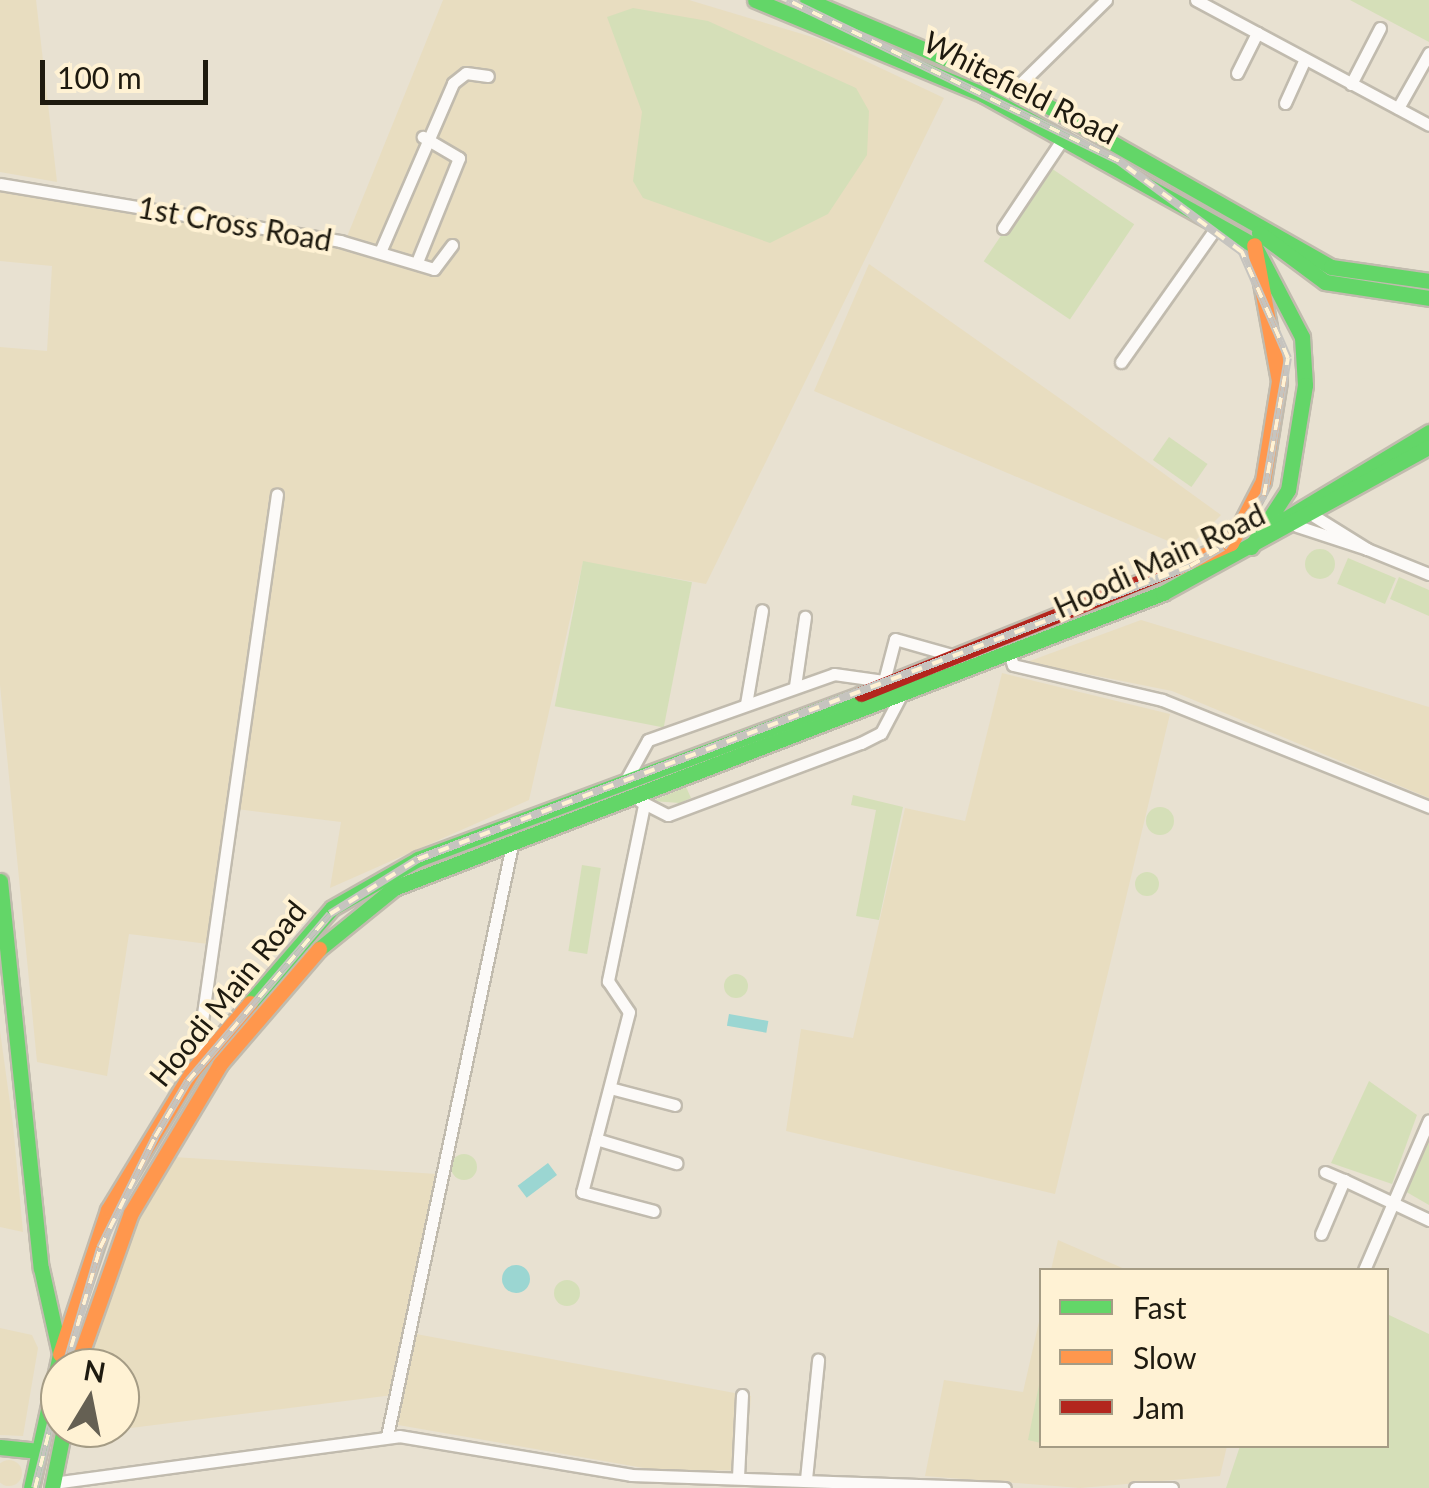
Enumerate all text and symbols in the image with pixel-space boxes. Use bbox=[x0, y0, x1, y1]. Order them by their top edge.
street label: Whitefield Road bbox=[918, 23, 1124, 151]
scale bar bbox=[45, 40, 212, 102]
text: 100 m bbox=[57, 59, 142, 95]
street label: 1st Cross Road bbox=[135, 188, 335, 258]
street label: Hoodi Main Road bbox=[1048, 495, 1270, 625]
street label: Hoodi Main Road bbox=[141, 893, 313, 1093]
legend bbox=[1039, 1268, 1389, 1448]
text: Fast bbox=[1133, 1289, 1187, 1325]
text: Slow bbox=[1133, 1339, 1196, 1375]
north arrow bbox=[40, 1348, 140, 1448]
text: N bbox=[81, 1352, 108, 1389]
text: Jam bbox=[1133, 1389, 1185, 1425]

